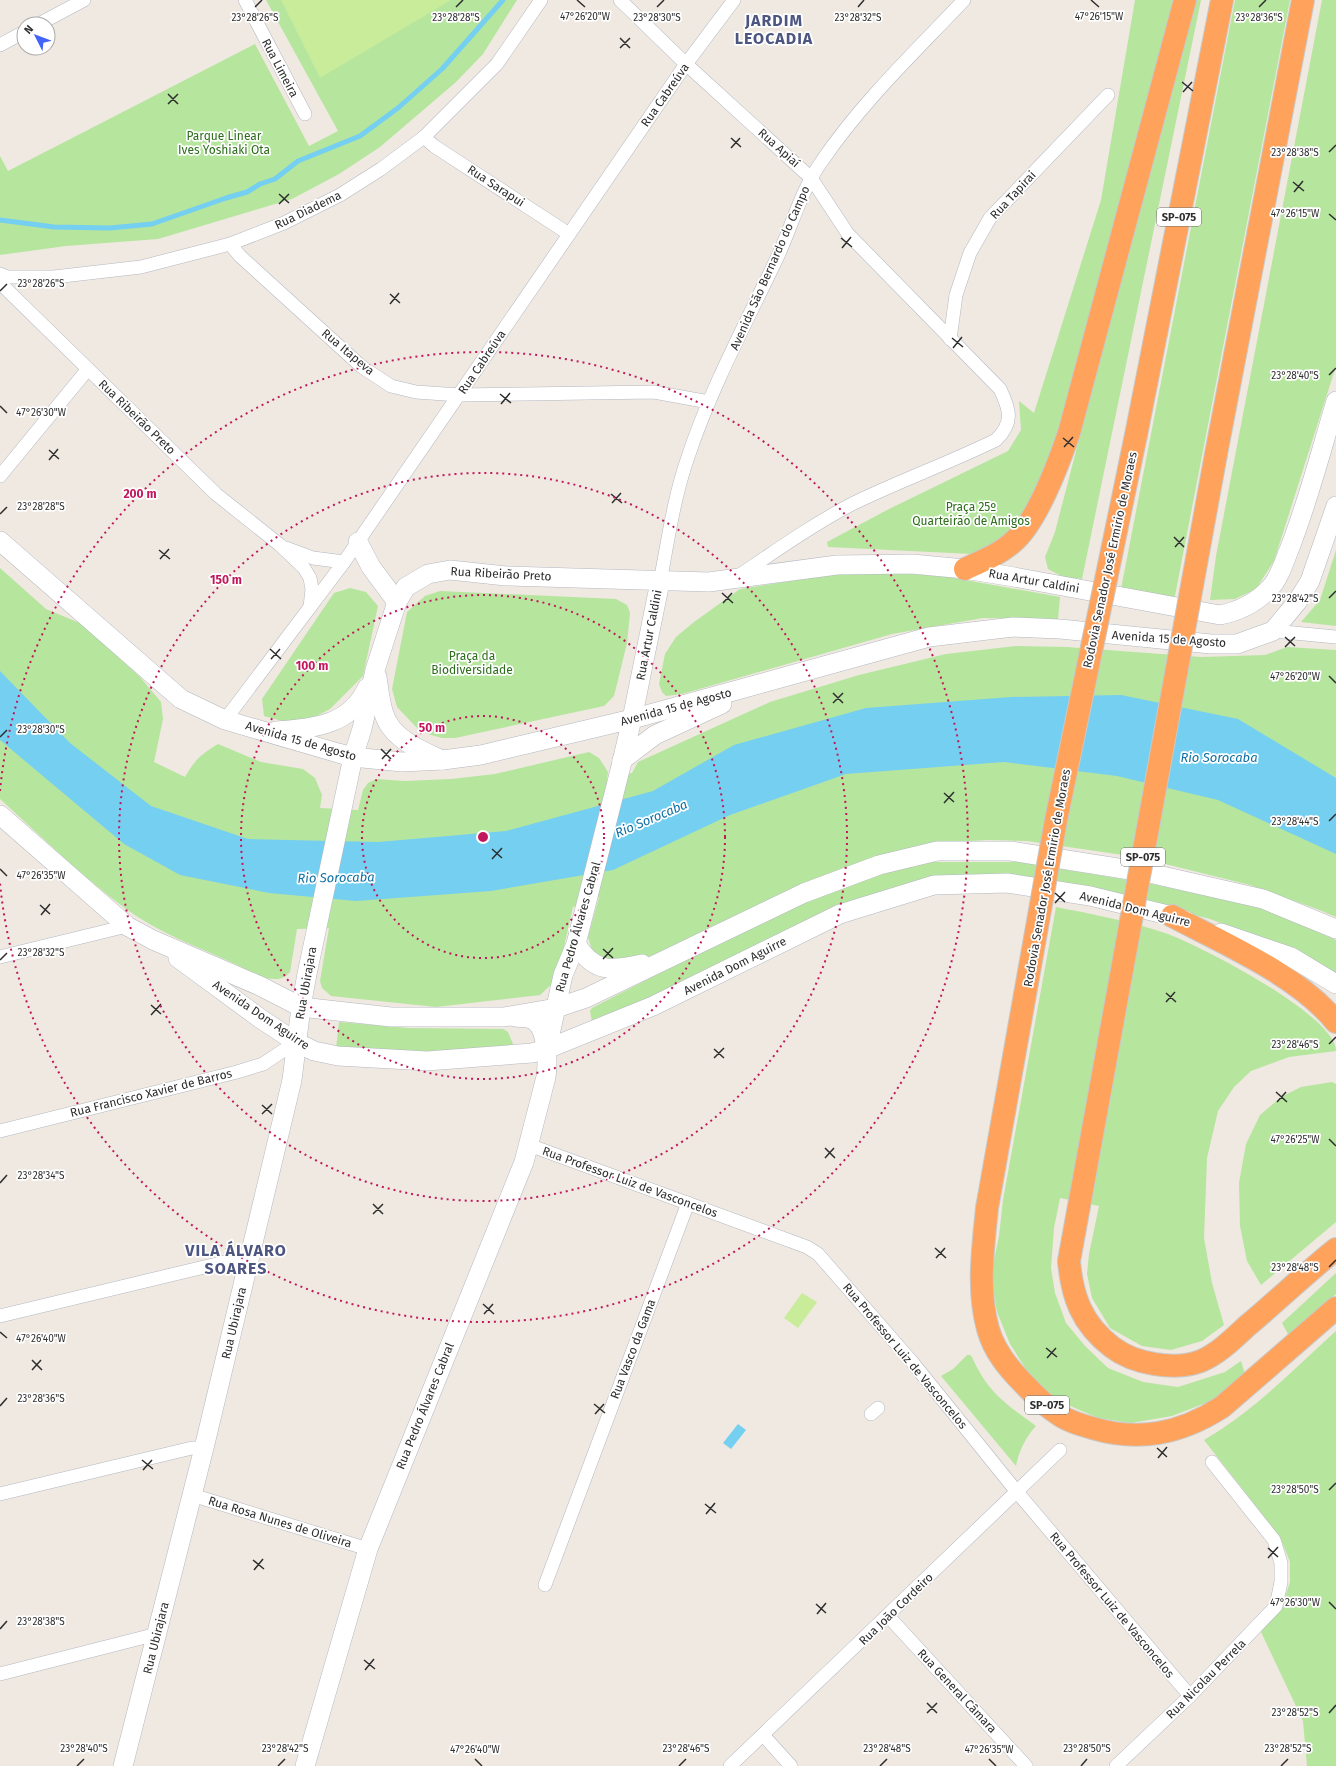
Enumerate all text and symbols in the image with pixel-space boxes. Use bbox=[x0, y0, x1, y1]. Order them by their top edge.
text: 47°26'20"W bbox=[560, 11, 611, 23]
district label: JARDIM LEOCADIA bbox=[735, 11, 813, 48]
text: 47°26'15"W bbox=[1075, 11, 1124, 23]
text: 23°28'26"S bbox=[231, 12, 279, 24]
text: 23°28'28"S bbox=[432, 12, 480, 24]
text: 23°28'30"S bbox=[633, 12, 681, 24]
text: 23°28'32"S bbox=[835, 12, 882, 24]
text: 23°28'36"S bbox=[1235, 12, 1283, 24]
north arrow bbox=[16, 16, 56, 56]
text: N bbox=[22, 23, 36, 37]
street label: Rua Limeira bbox=[259, 36, 301, 100]
street label: Rua Cabreúva bbox=[638, 61, 692, 129]
street label: Rua Apiaí bbox=[755, 126, 803, 171]
park label: Parque Linear Ives Yoshiaki Ota bbox=[178, 129, 270, 157]
text: 23°28'38"S bbox=[1271, 147, 1319, 159]
street label: Rua Sarapui bbox=[465, 162, 527, 210]
street label: Rua Tapirai bbox=[987, 168, 1039, 222]
street label: Avenida São Bernardo do Campo bbox=[727, 184, 813, 352]
street label: Rua Diadema bbox=[273, 188, 343, 232]
road number: SP-075 bbox=[1157, 208, 1201, 226]
text: 47°26'15"W bbox=[1271, 208, 1320, 220]
text: 23°28'26"S bbox=[17, 278, 65, 290]
street label: Rua Itapeva bbox=[319, 326, 377, 378]
street label: Rua Cabreúva bbox=[455, 327, 509, 397]
text: 23°28'40"S bbox=[1271, 370, 1319, 382]
street label: Rua Ribeirão Preto bbox=[96, 377, 178, 457]
text: 47°26'30"W bbox=[16, 407, 67, 419]
street label: Rodovia Senador José Ermírio de Moraes bbox=[1080, 450, 1140, 669]
text: 200 m bbox=[123, 487, 157, 501]
park label: Praça 25º Quarteirão de Amigos bbox=[912, 500, 1030, 528]
text: 23°28'28"S bbox=[17, 501, 65, 513]
street label: Rua Ribeirão Preto bbox=[450, 564, 552, 584]
street label: Rua Artur Caldini bbox=[987, 566, 1081, 596]
text: 150 m bbox=[210, 573, 242, 587]
street label: Rua Artur Caldini bbox=[633, 588, 665, 682]
text: 23°28'42"S bbox=[1272, 593, 1319, 605]
street label: Avenida 15 de Agosto bbox=[1111, 628, 1227, 650]
park label: Praça da Biodiversidade bbox=[431, 649, 513, 677]
text: 100 m bbox=[296, 659, 328, 673]
text: 47°26'20"W bbox=[1270, 671, 1321, 683]
street label: Avenida 15 de Agosto bbox=[619, 685, 733, 729]
street label: Avenida 15 de Agosto bbox=[244, 718, 358, 764]
text: 50 m bbox=[419, 721, 445, 735]
text: 23°28'30"S bbox=[17, 724, 65, 736]
water label: Rio Sorocaba bbox=[1180, 750, 1258, 765]
street label: Rodovia Senador José Ermírio de Moraes bbox=[1021, 768, 1073, 988]
water label: Rio Sorocaba bbox=[613, 796, 690, 840]
text: 23°28'44"S bbox=[1272, 816, 1319, 828]
centre of rings bbox=[476, 830, 490, 844]
road number: SP-075 bbox=[1121, 848, 1165, 866]
street label: Rua Pedro Álvares Cabral bbox=[552, 859, 603, 994]
water label: Rio Sorocaba bbox=[297, 869, 375, 886]
text: 47°26'35"W bbox=[16, 870, 66, 882]
street label: Avenida Dom Aguirre bbox=[1078, 888, 1192, 930]
street label: Avenida Dom Aguirre bbox=[681, 934, 789, 998]
street label: Rua Ubirajara bbox=[293, 946, 319, 1020]
text: 23°28'32"S bbox=[18, 947, 65, 959]
street label: Avenida Dom Aguirre bbox=[210, 977, 312, 1053]
text: 23°28'46"S bbox=[1271, 1039, 1319, 1051]
street label: Rua Francisco Xavier de Barros bbox=[69, 1066, 234, 1120]
text: 47°26'25"W bbox=[1270, 1134, 1320, 1146]
street label: Rua Professor Luiz de Vasconcelos bbox=[540, 1144, 720, 1220]
text: 23°28'34"S bbox=[18, 1170, 65, 1182]
district label: VILA ÁLVARO SOARES bbox=[184, 1240, 287, 1278]
text: 23°28'48"S bbox=[1271, 1262, 1319, 1274]
street label: Rua Professor Luiz de Vasconcelos bbox=[840, 1280, 970, 1432]
street label: Rua Ubirajara bbox=[219, 1286, 249, 1360]
street label: Rua Vasco da Gama bbox=[608, 1297, 658, 1401]
text: 47°26'40"W bbox=[16, 1333, 67, 1345]
street label: Rua Pedro Álvares Cabral bbox=[392, 1340, 457, 1471]
text: 23°28'36"S bbox=[17, 1393, 65, 1405]
road number: SP-075 bbox=[1025, 1396, 1069, 1414]
text: 23°28'50"S bbox=[1271, 1484, 1319, 1496]
street label: Rua Rosa Nunes de Oliveira bbox=[207, 1493, 353, 1551]
street label: Rua Professor Luiz de Vasconcelos bbox=[1047, 1529, 1177, 1681]
street label: Rua João Cordeiro bbox=[856, 1570, 936, 1648]
text: 47°26'30"W bbox=[1270, 1597, 1321, 1609]
street label: Rua Ubirajara bbox=[140, 1601, 172, 1675]
text: 23°28'38"S bbox=[17, 1616, 65, 1628]
street label: Rua Nicolau Perrela bbox=[1163, 1636, 1249, 1722]
street label: Rua General Câmara bbox=[914, 1646, 1000, 1736]
text: 23°28'52"S bbox=[1272, 1707, 1319, 1719]
text: 23°28'40"S bbox=[60, 1743, 108, 1755]
text: 23°28'42"S bbox=[262, 1743, 309, 1755]
text: 23°28'46"S bbox=[662, 1743, 710, 1755]
text: 23°28'48"S bbox=[863, 1743, 911, 1755]
text: 23°28'50"S bbox=[1063, 1743, 1111, 1755]
text: 23°28'52"S bbox=[1265, 1743, 1312, 1755]
text: 47°26'40"W bbox=[450, 1744, 501, 1756]
text: 47°26'35"W bbox=[964, 1744, 1014, 1756]

